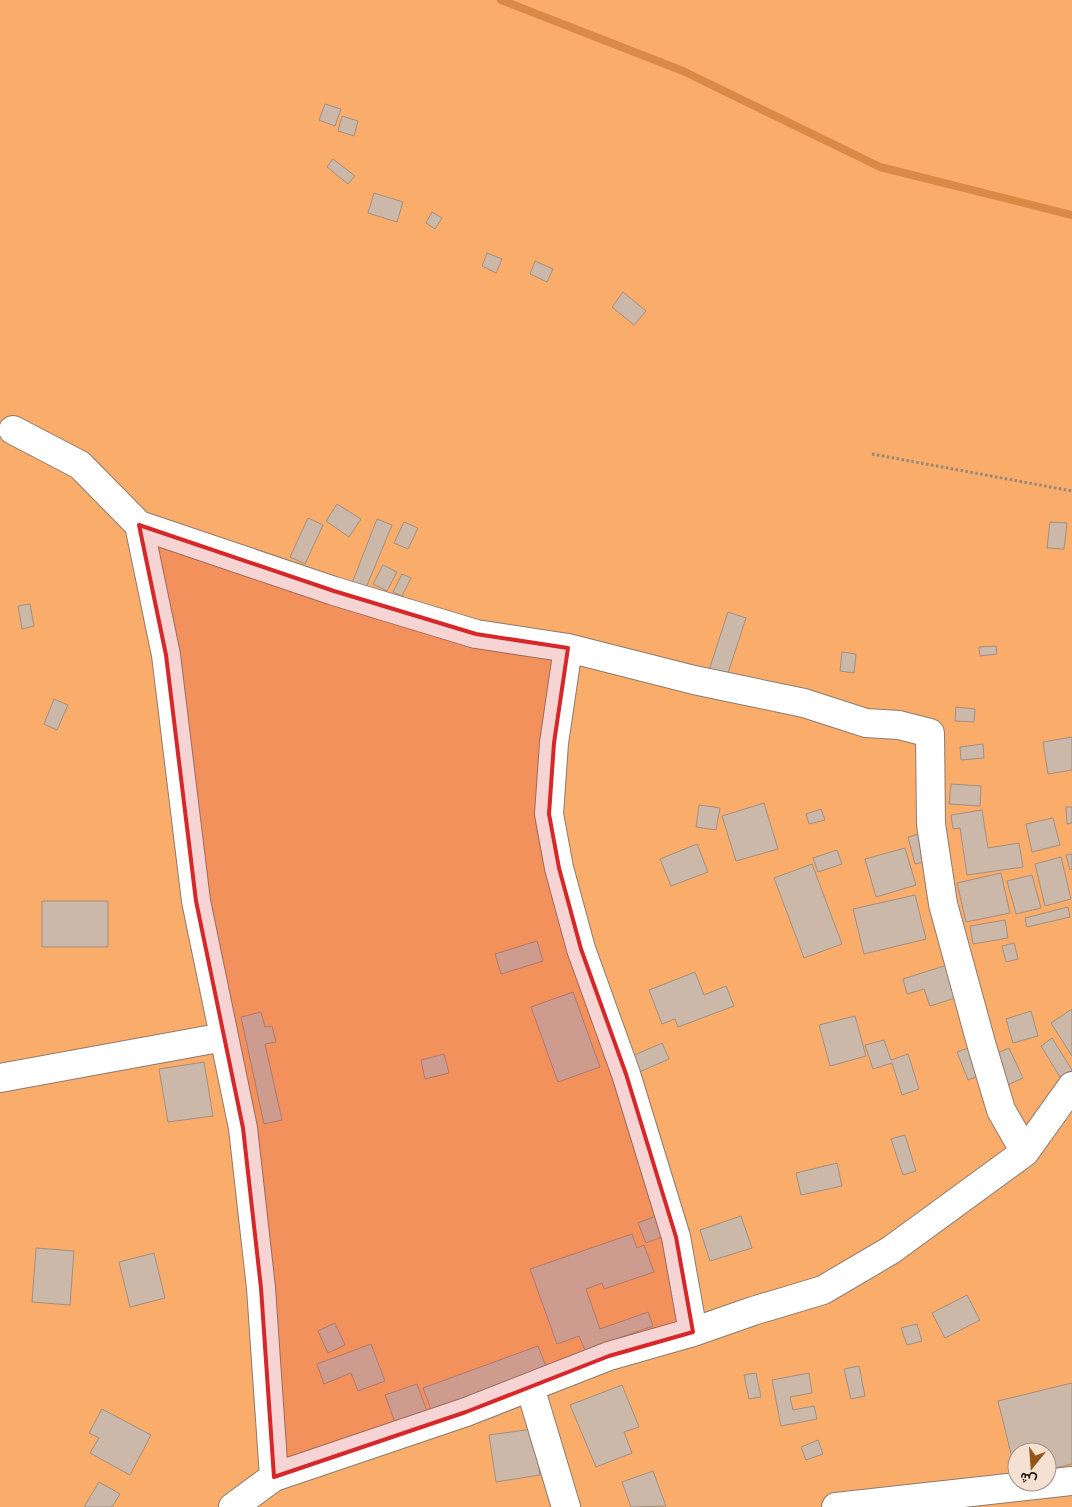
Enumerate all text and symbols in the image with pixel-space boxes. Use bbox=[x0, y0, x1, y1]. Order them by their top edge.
north arrow bbox=[1007, 1442, 1057, 1492]
text: ش bbox=[1017, 1468, 1039, 1490]

